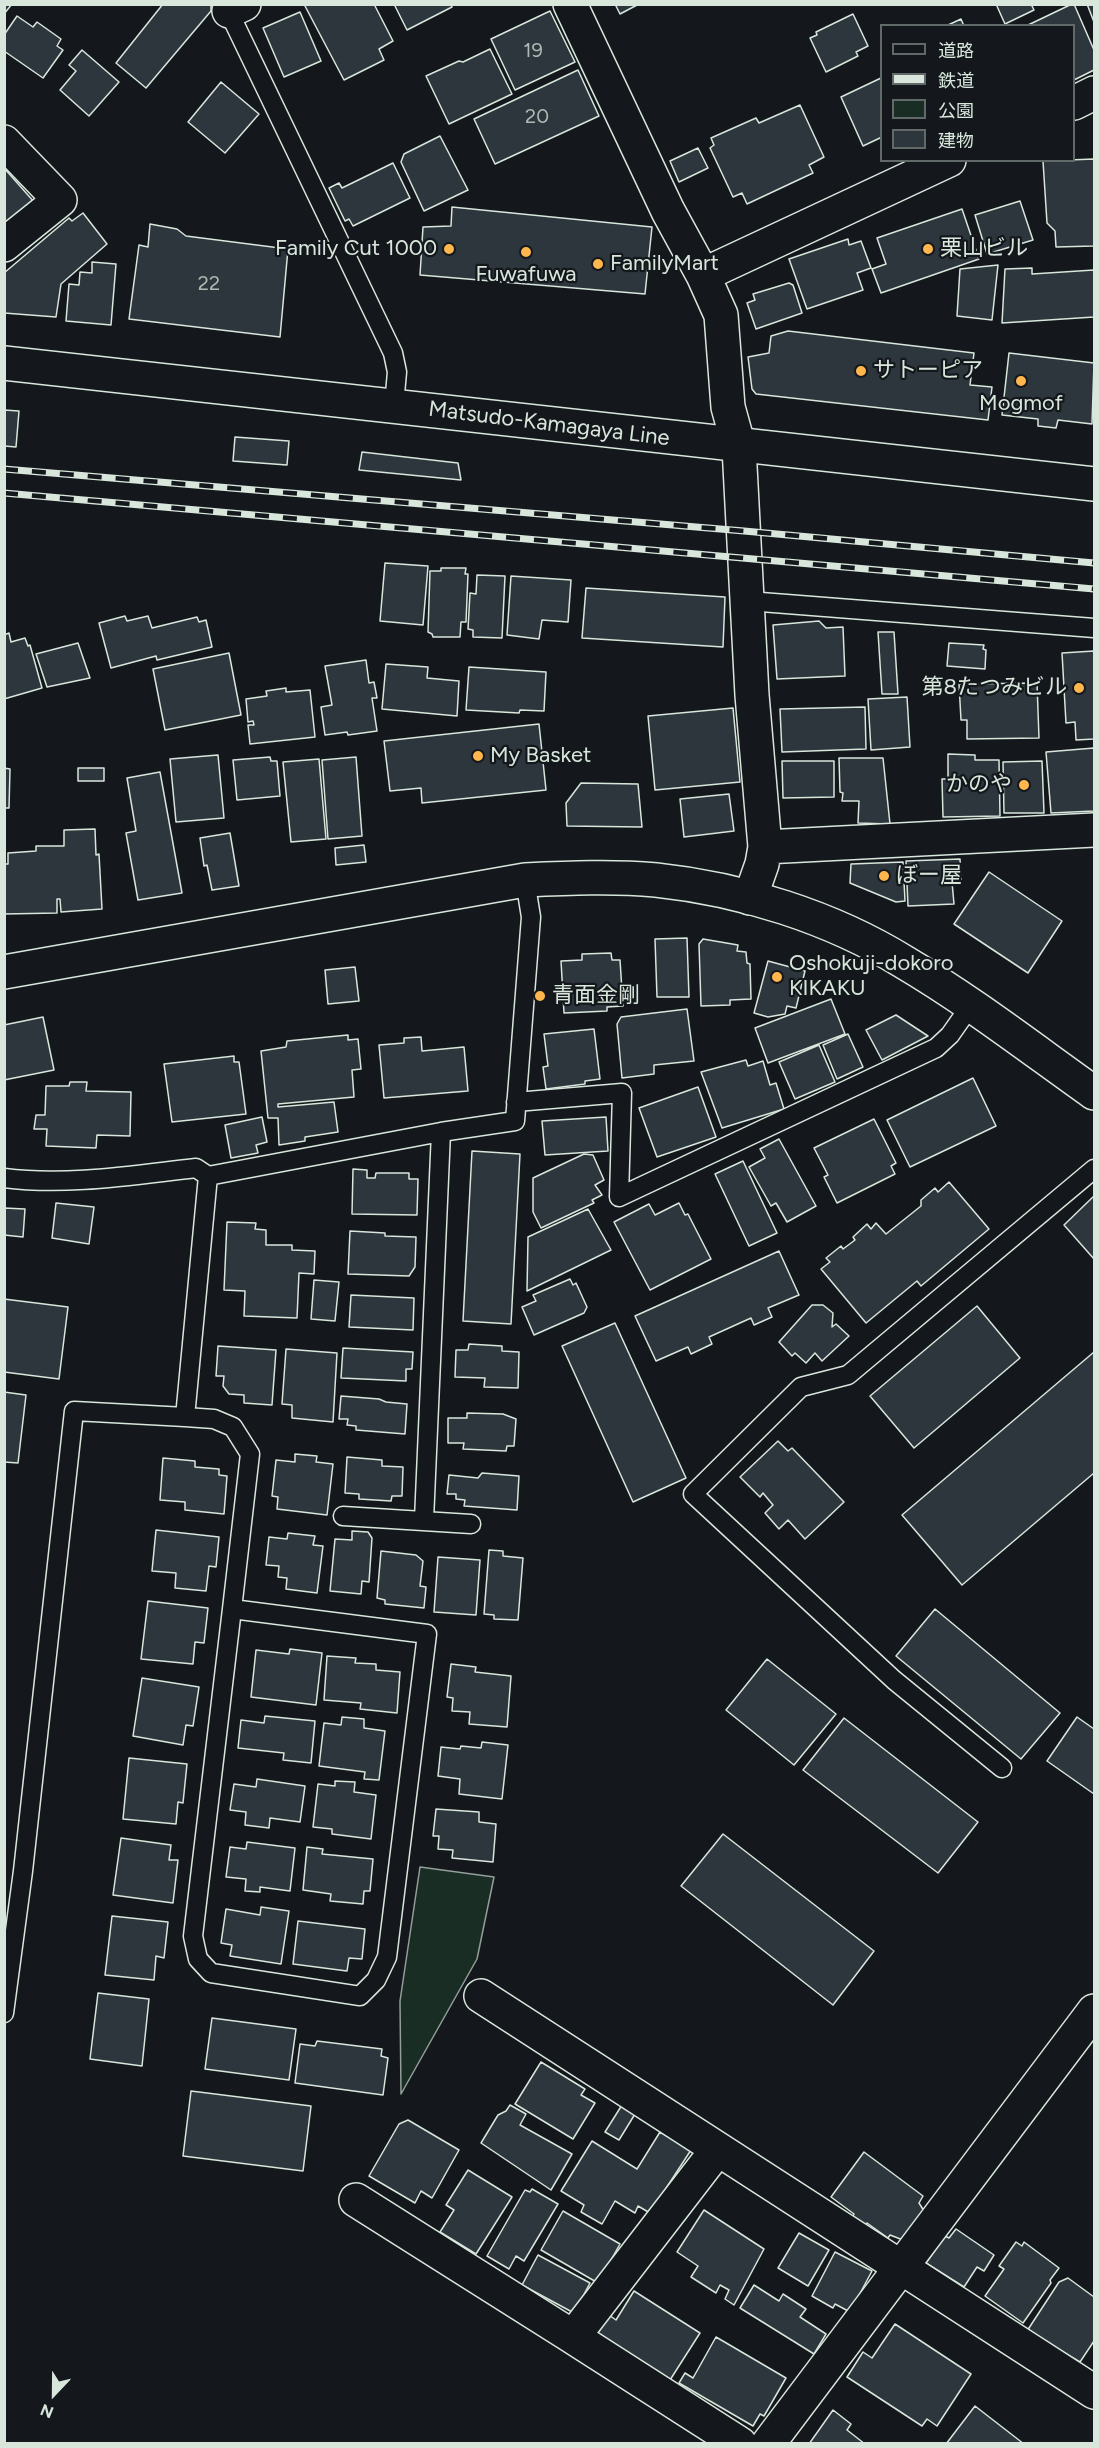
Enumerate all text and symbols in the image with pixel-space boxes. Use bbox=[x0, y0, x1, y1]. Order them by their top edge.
legend bbox=[880, 24, 1075, 162]
house number: 19 bbox=[523, 39, 543, 63]
text: 道路 bbox=[938, 40, 974, 62]
text: 鉄道 bbox=[938, 70, 974, 92]
text: 公園 bbox=[938, 100, 974, 122]
house number: 20 bbox=[525, 105, 549, 129]
text: 建物 bbox=[938, 130, 974, 152]
place label: Family Cut 1000 bbox=[275, 236, 437, 262]
place label: 栗山ビル bbox=[940, 236, 1028, 262]
marker: Family Cut 1000 bbox=[442, 242, 456, 256]
marker: 栗山ビル bbox=[921, 242, 935, 256]
marker: Fuwafuwa bbox=[519, 245, 533, 259]
place label: FamilyMart bbox=[610, 251, 719, 277]
marker: FamilyMart bbox=[591, 257, 605, 271]
place label: Fuwafuwa bbox=[476, 262, 576, 288]
house number: 22 bbox=[198, 272, 220, 296]
place label: サトーピア bbox=[873, 358, 983, 384]
marker: サトーピア bbox=[854, 364, 868, 378]
marker: Mogmof bbox=[1014, 374, 1028, 388]
place label: Mogmof bbox=[979, 391, 1063, 417]
street label: Matsudo-Kamagaya Line bbox=[427, 396, 671, 452]
place label: 第8たつみビル bbox=[921, 675, 1067, 701]
marker: 第8たつみビル bbox=[1072, 681, 1086, 695]
place label: My Basket bbox=[490, 743, 591, 769]
marker: My Basket bbox=[471, 749, 485, 763]
place label: かのや bbox=[946, 772, 1012, 798]
marker: かのや bbox=[1017, 778, 1031, 792]
place label: ぼー屋 bbox=[896, 863, 962, 889]
marker: ぼー屋 bbox=[877, 869, 891, 883]
place label: Oshokuji-dokoro KIKAKU bbox=[789, 951, 954, 1002]
marker: Oshokuji-dokoro KIKAKU bbox=[770, 970, 784, 984]
place label: 青面金剛 bbox=[552, 983, 640, 1009]
marker: 青面金剛 bbox=[533, 989, 547, 1003]
north arrow bbox=[24, 2364, 84, 2424]
text: N bbox=[38, 2400, 56, 2422]

